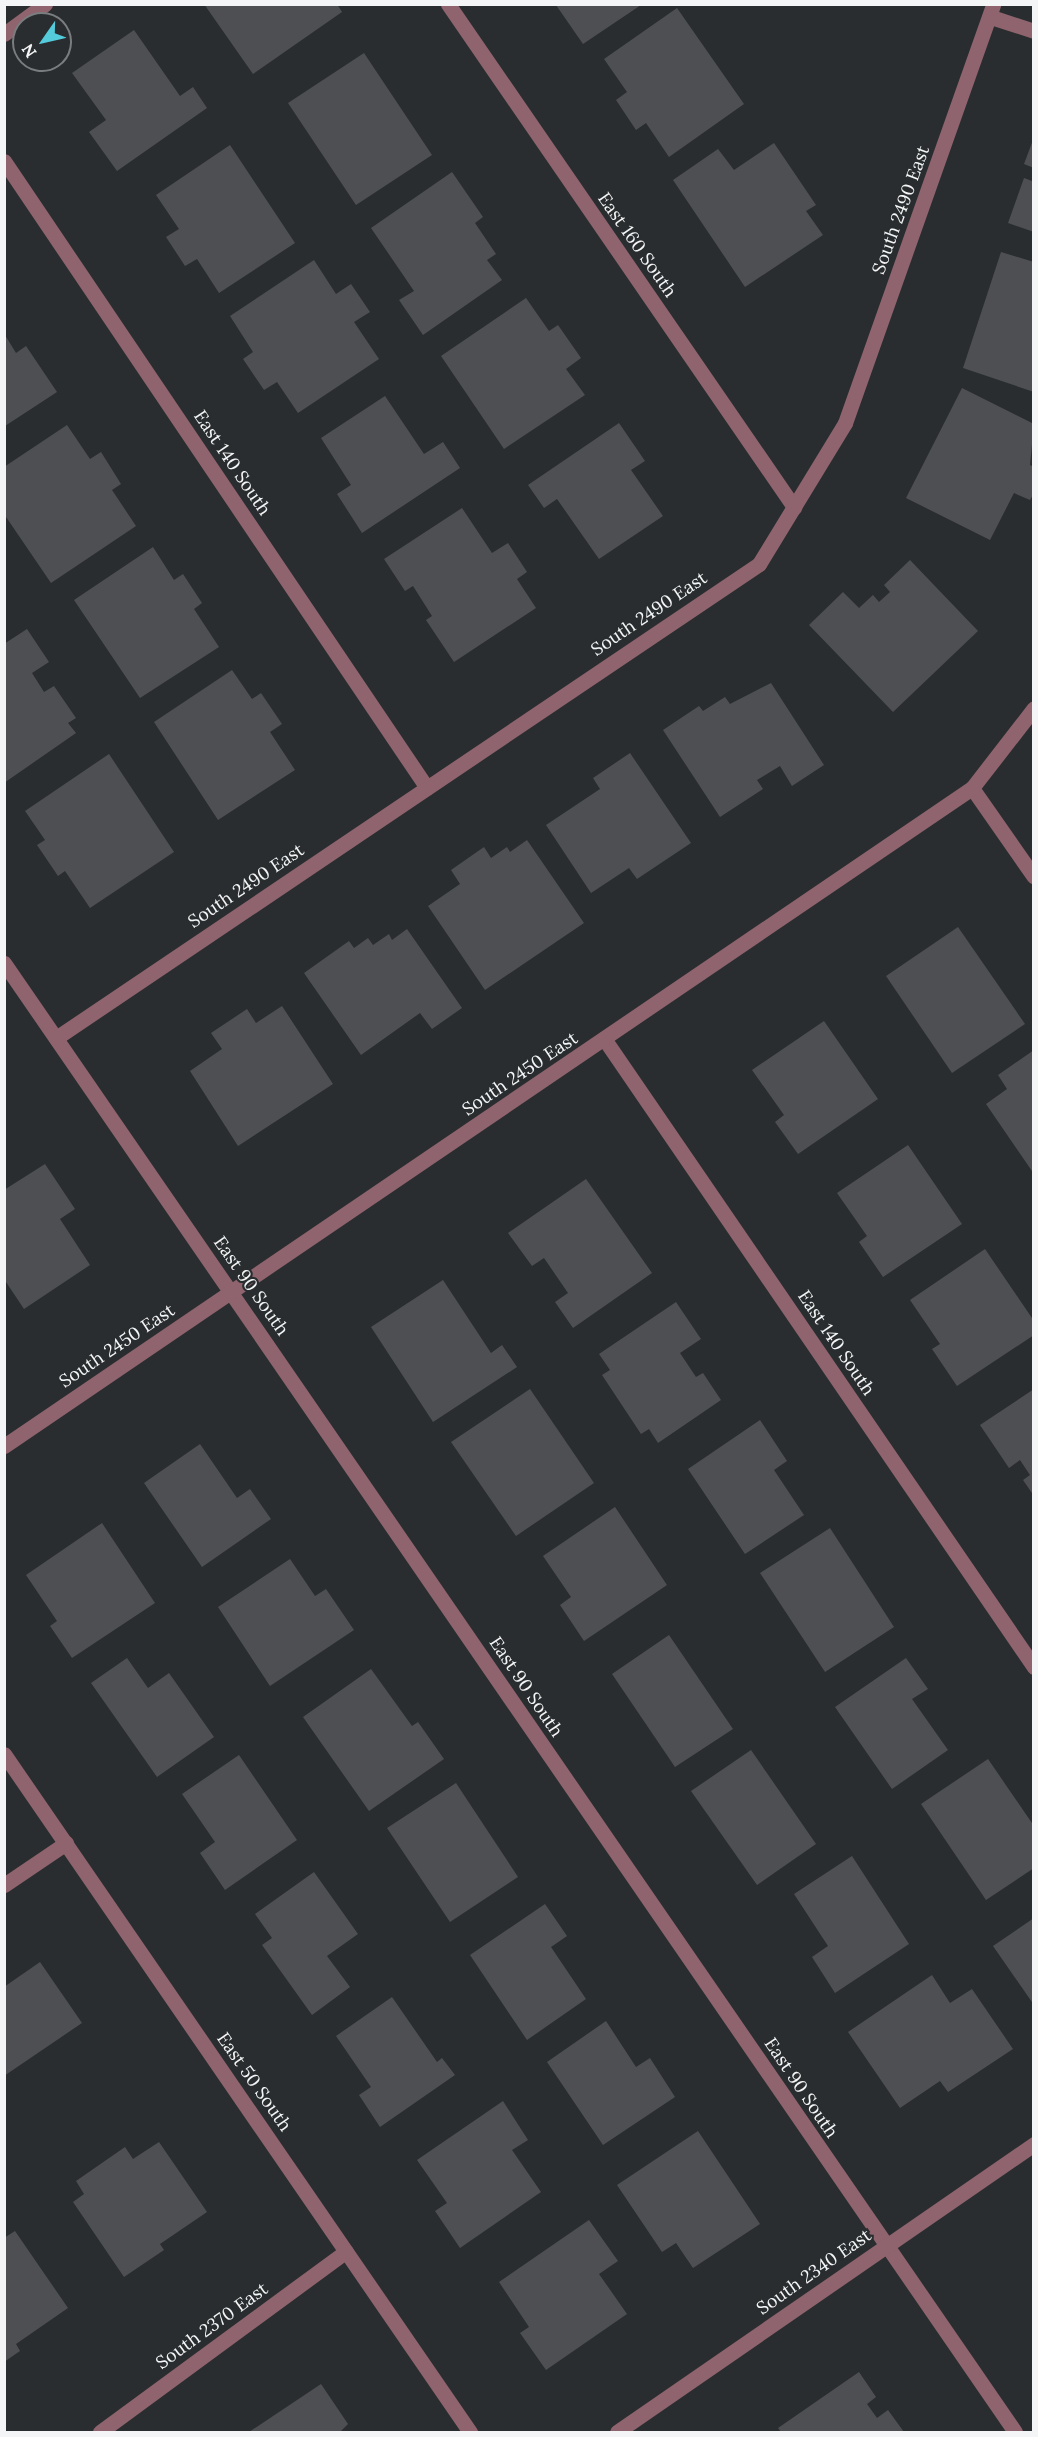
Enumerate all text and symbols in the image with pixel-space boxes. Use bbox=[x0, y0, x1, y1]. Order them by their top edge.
north arrow bbox=[12, 12, 72, 72]
text: N bbox=[17, 40, 40, 62]
street label: South 2490 East bbox=[868, 143, 934, 277]
street label: East 160 South bbox=[593, 189, 681, 301]
street label: East 140 South bbox=[189, 406, 275, 520]
street label: South 2490 East bbox=[587, 567, 711, 661]
street label: South 2490 East bbox=[184, 839, 308, 933]
street label: South 2450 East bbox=[458, 1027, 582, 1121]
street label: East 90 South bbox=[209, 1232, 293, 1340]
street label: East 140 South bbox=[793, 1286, 879, 1400]
street label: South 2450 East bbox=[55, 1299, 179, 1393]
street label: East 90 South bbox=[485, 1633, 567, 1741]
street label: East 50 South bbox=[212, 2029, 296, 2135]
street label: East 90 South bbox=[760, 2034, 842, 2142]
street label: South 2340 East bbox=[753, 2224, 875, 2320]
street label: South 2370 East bbox=[152, 2278, 272, 2374]

